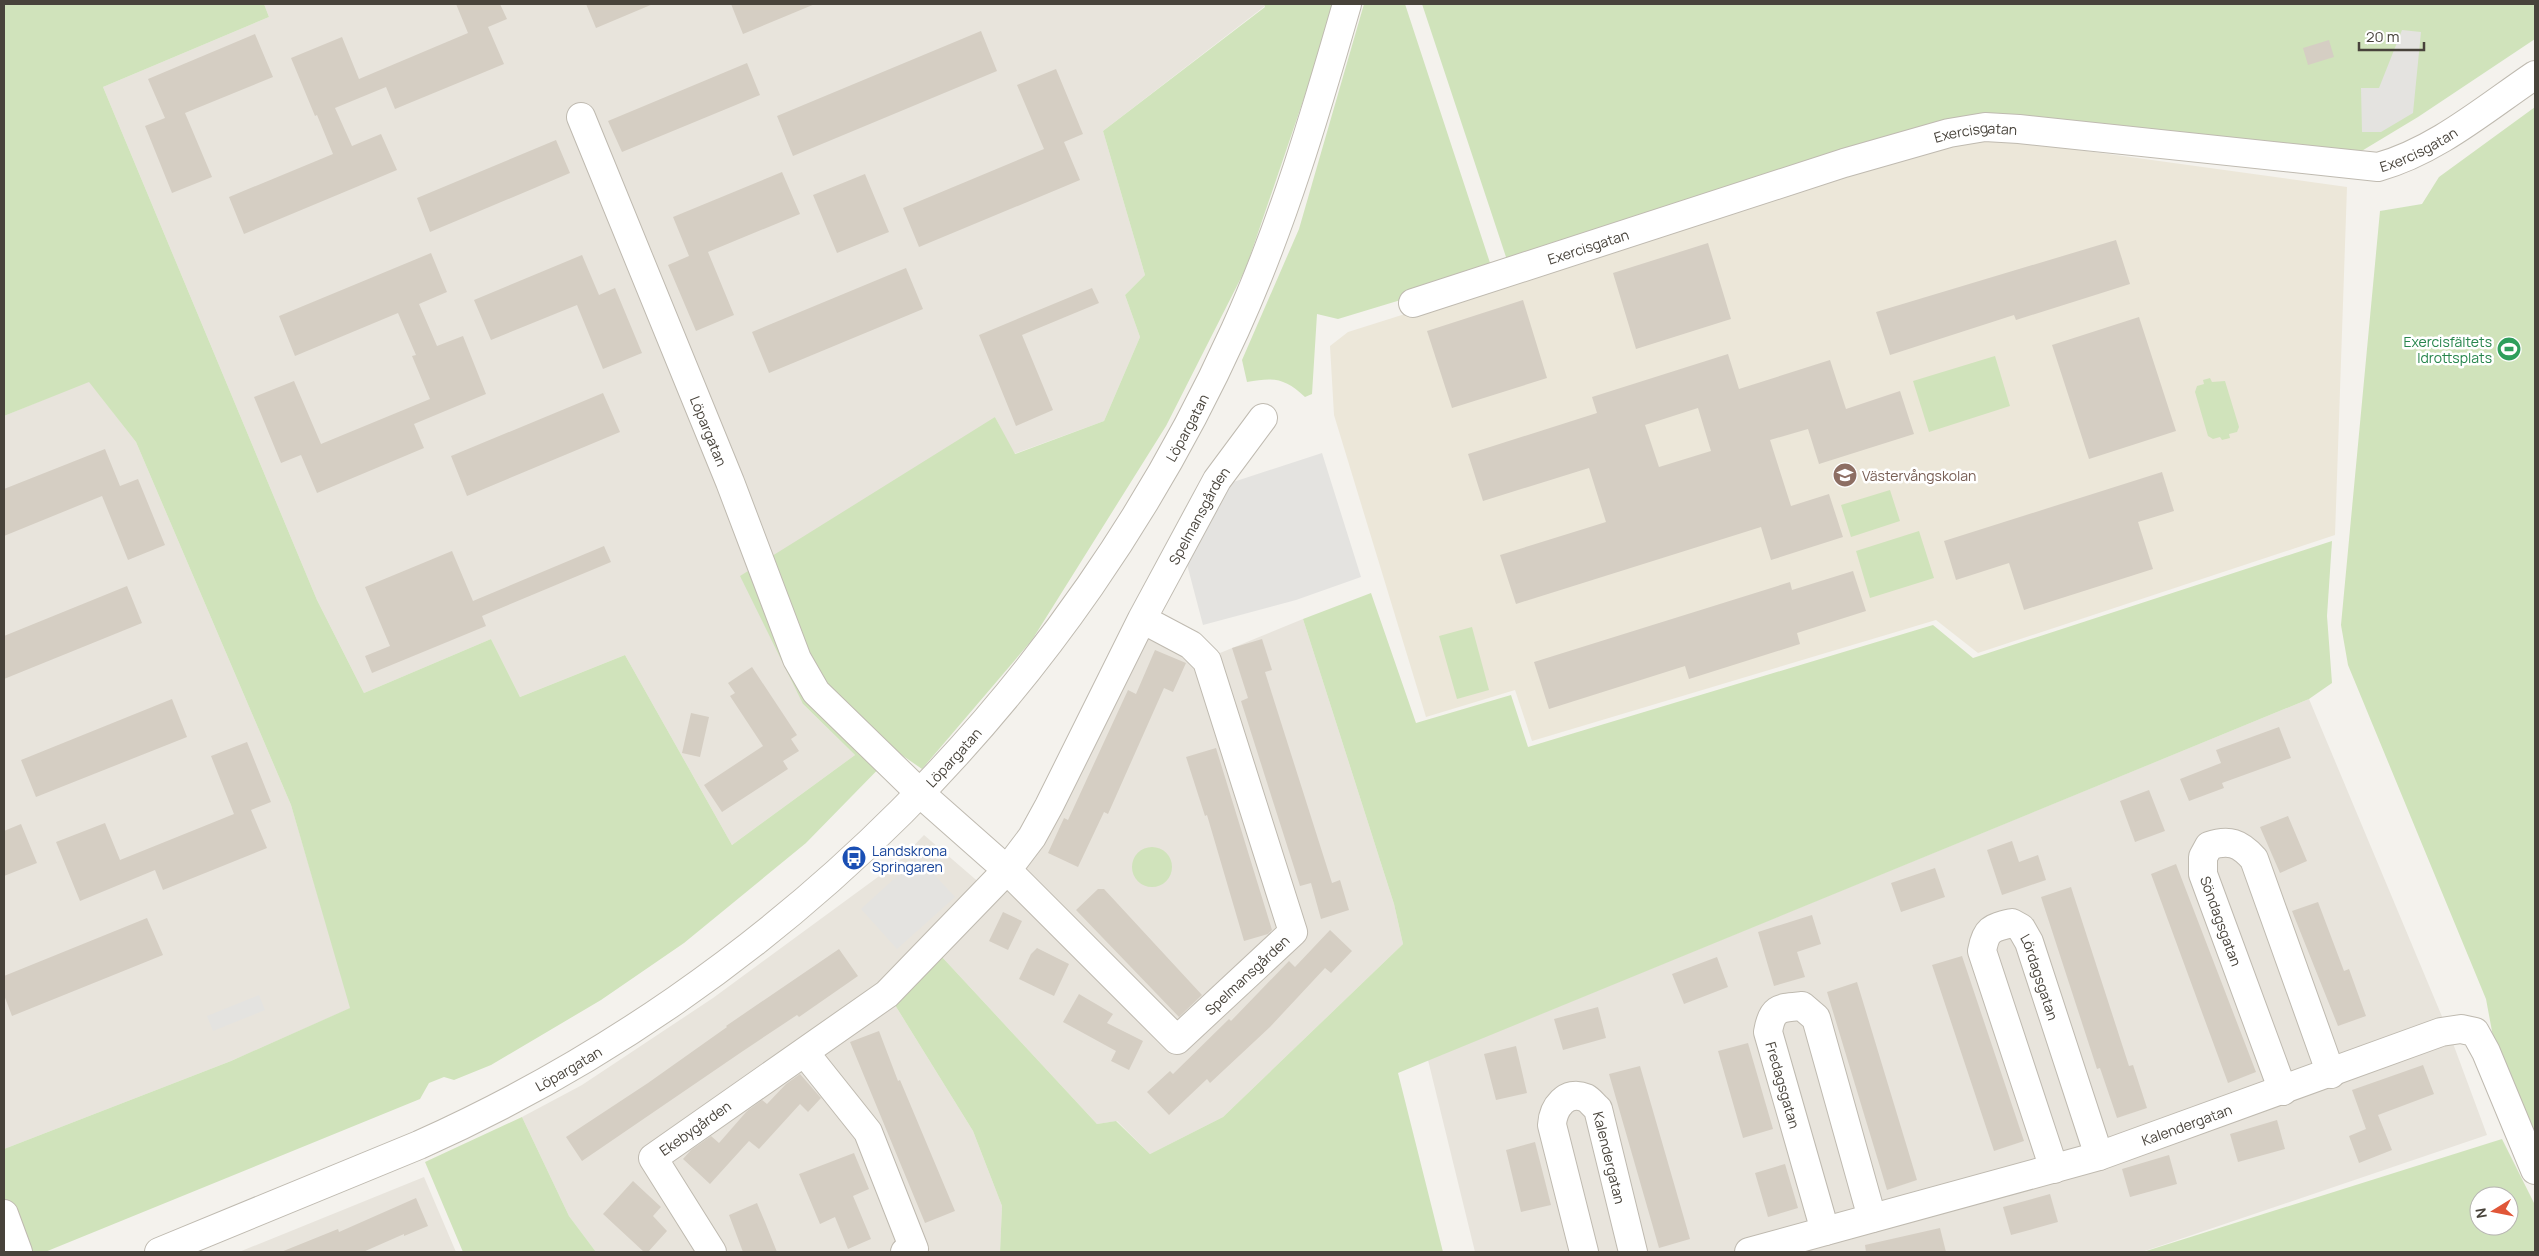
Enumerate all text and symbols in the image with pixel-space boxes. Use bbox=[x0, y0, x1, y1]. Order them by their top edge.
scale bar bbox=[2359, 20, 2424, 52]
text: 20 m bbox=[2366, 26, 2399, 47]
street label: Exercisgatan bbox=[1932, 117, 2018, 146]
street label: Exercisgatan bbox=[2377, 122, 2461, 176]
street label: Exercisgatan bbox=[1545, 224, 1631, 268]
place label: Exercisfältets Idrottsplats bbox=[2403, 332, 2492, 367]
sports icon: Exercisfältets Idrottsplats bbox=[2496, 336, 2522, 362]
street label: Löpargatan bbox=[1161, 390, 1213, 465]
street label: Löpargatan bbox=[686, 393, 732, 469]
street label: Spelmansgården bbox=[1164, 462, 1233, 568]
school or university icon: Västervångskolan bbox=[1832, 462, 1858, 488]
place label: Västervångskolan bbox=[1862, 466, 1976, 485]
street label: Löpargatan bbox=[921, 723, 985, 791]
place label: Landskrona Springaren bbox=[872, 841, 947, 876]
bus stop icon: Landskrona Springaren bbox=[841, 845, 867, 871]
street label: Söndagsgatan bbox=[2196, 873, 2246, 969]
street label: Lördagsgatan bbox=[2017, 930, 2063, 1022]
street label: Spelmansgården bbox=[1201, 931, 1293, 1019]
street label: Fredagsgatan bbox=[1762, 1039, 1804, 1131]
street label: Löpargatan bbox=[531, 1041, 605, 1095]
street label: Ekebygården bbox=[655, 1096, 735, 1160]
street label: Kalendergatan bbox=[2139, 1099, 2234, 1149]
street label: Kalendergatan bbox=[1589, 1109, 1630, 1206]
north arrow bbox=[2469, 1186, 2519, 1236]
text: N bbox=[2470, 1207, 2491, 1220]

